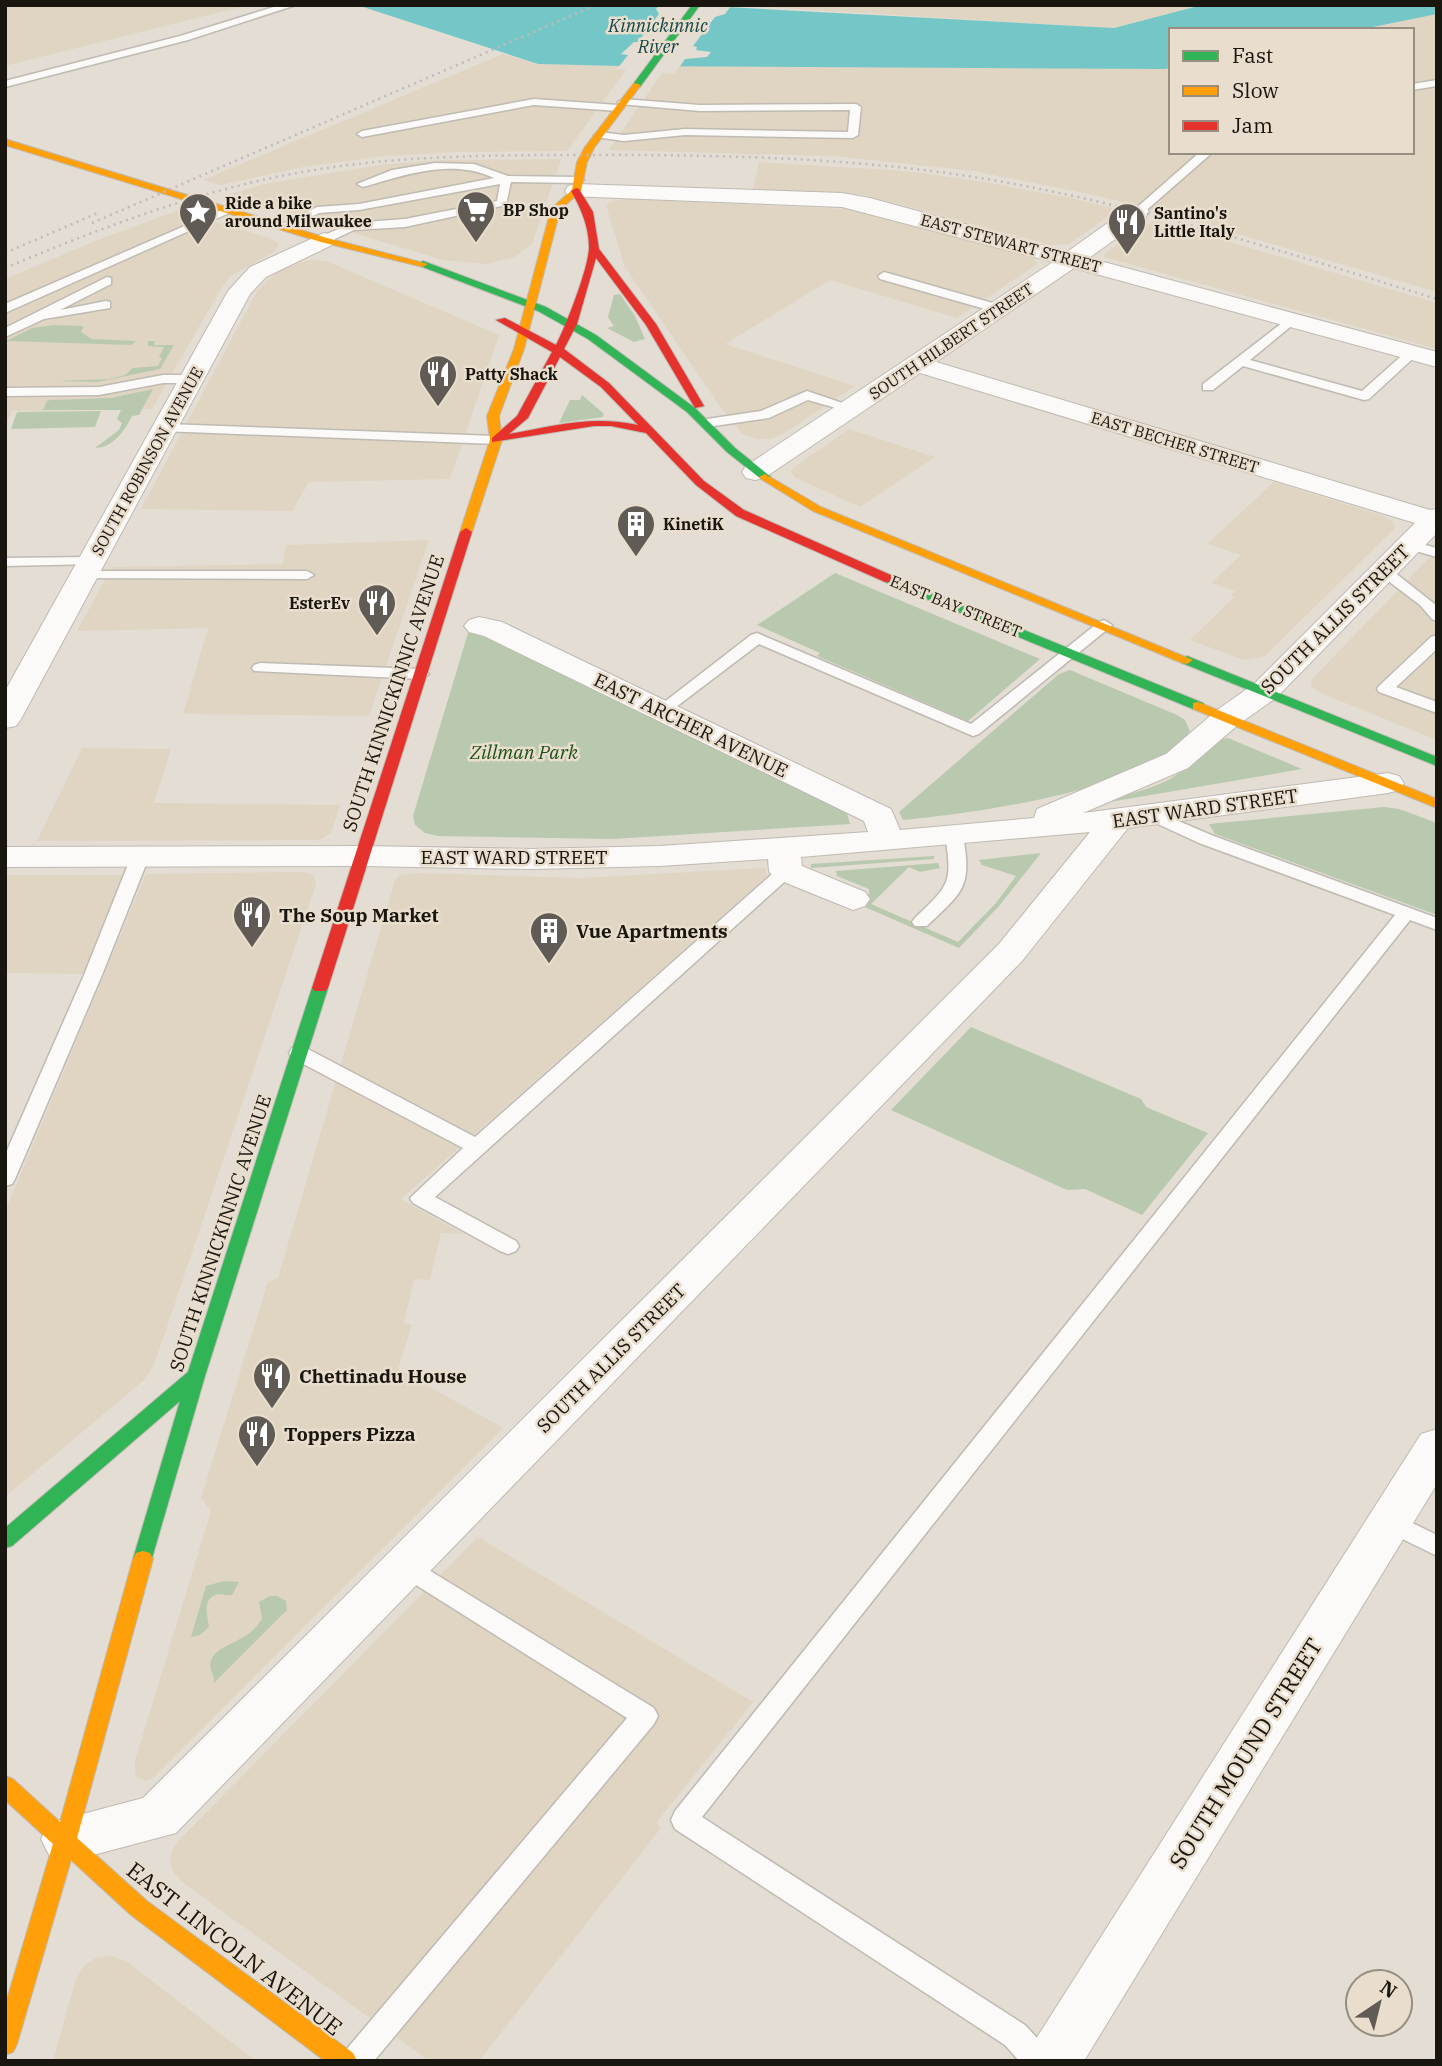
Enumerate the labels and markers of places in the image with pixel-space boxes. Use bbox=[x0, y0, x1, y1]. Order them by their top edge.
supermarket icon: BP Shop bbox=[455, 189, 497, 244]
place icon: Ride a bike around Milwaukee bbox=[177, 191, 219, 246]
place label: Ride a bike around Milwaukee bbox=[225, 193, 372, 231]
place label: BP Shop bbox=[503, 200, 569, 220]
restaurant icon: Santino's Little Italy bbox=[1106, 201, 1148, 256]
place label: Santino's Little Italy bbox=[1154, 203, 1236, 241]
restaurant icon: Patty Shack bbox=[417, 353, 459, 408]
place label: Patty Shack bbox=[465, 364, 558, 384]
building icon: KinetiK bbox=[615, 503, 657, 558]
place label: KinetiK bbox=[663, 514, 725, 534]
restaurant icon: EsterEv bbox=[356, 582, 398, 637]
place label: EsterEv bbox=[289, 593, 350, 613]
restaurant icon: The Soup Market bbox=[231, 894, 273, 949]
place label: The Soup Market bbox=[279, 903, 439, 927]
building icon: Vue Apartments bbox=[528, 910, 570, 965]
place label: Vue Apartments bbox=[576, 919, 728, 943]
restaurant icon: Chettinadu House bbox=[251, 1355, 293, 1410]
place label: Chettinadu House bbox=[299, 1364, 467, 1388]
restaurant icon: Toppers Pizza bbox=[236, 1413, 278, 1468]
place label: Toppers Pizza bbox=[284, 1422, 416, 1446]

